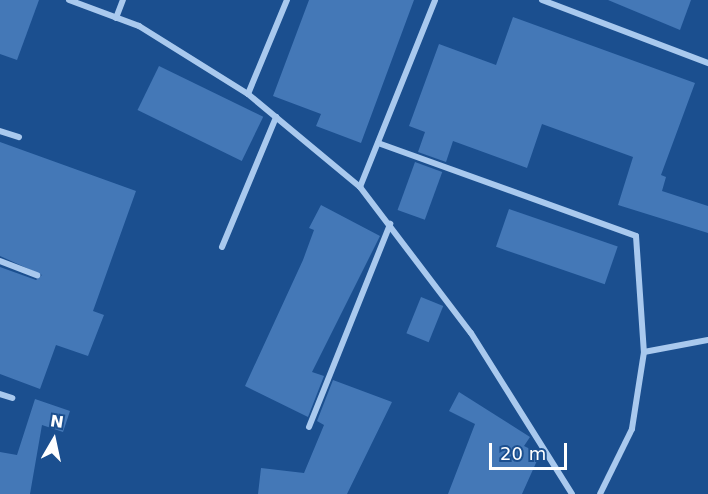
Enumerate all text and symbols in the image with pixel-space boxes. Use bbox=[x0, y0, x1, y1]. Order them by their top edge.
north arrow bbox=[24, 410, 84, 470]
text: N bbox=[49, 411, 65, 432]
scale bar bbox=[492, 431, 570, 469]
text: 20 m bbox=[500, 443, 546, 464]

